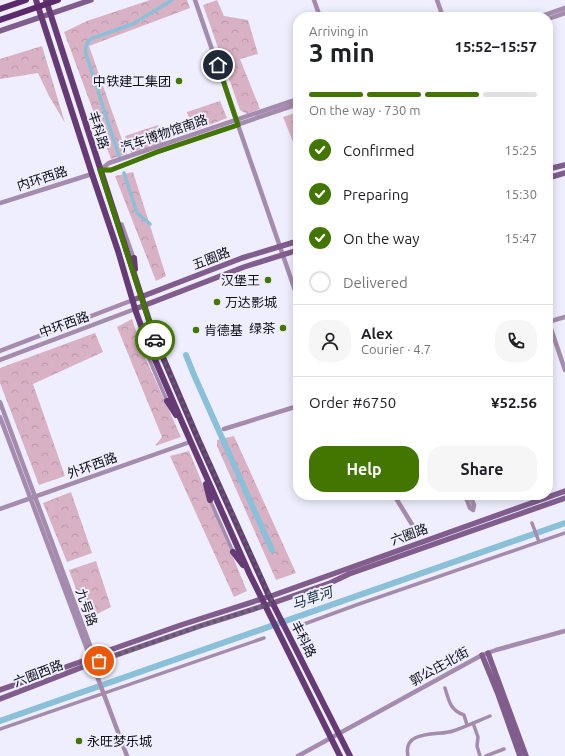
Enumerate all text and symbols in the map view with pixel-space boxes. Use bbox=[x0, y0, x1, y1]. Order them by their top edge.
text: Arriving in bbox=[309, 24, 368, 38]
text: 3 min bbox=[309, 38, 375, 67]
text: 15:52–15:57 bbox=[454, 38, 537, 55]
pin bbox=[201, 48, 235, 82]
icon: home bbox=[207, 54, 229, 76]
place label: 中铁建工集团 bbox=[93, 74, 171, 88]
marker: 中铁建工集团 bbox=[174, 76, 184, 86]
text: On the way · 730 m bbox=[309, 103, 421, 117]
street label: 丰科路 bbox=[86, 109, 112, 151]
street label: 汽车博物馆南路 bbox=[119, 112, 209, 154]
icon: check bbox=[309, 139, 331, 161]
text: Confirmed bbox=[343, 142, 415, 159]
text: 15:25 bbox=[504, 143, 537, 157]
street label: 内环西路 bbox=[15, 163, 69, 193]
icon: check bbox=[309, 183, 331, 205]
text: Preparing bbox=[343, 186, 409, 203]
text: 15:30 bbox=[504, 187, 537, 201]
icon: check bbox=[309, 227, 331, 249]
text: On the way bbox=[343, 230, 419, 247]
text: 15:47 bbox=[504, 231, 537, 245]
street label: 五圈路 bbox=[190, 244, 232, 272]
place label: 汉堡王 bbox=[221, 273, 260, 287]
text: Delivered bbox=[343, 274, 408, 291]
marker: 汉堡王 bbox=[263, 275, 273, 285]
place label: 万达影城 bbox=[225, 295, 277, 309]
marker: 万达影城 bbox=[212, 297, 222, 307]
street label: 中环西路 bbox=[37, 309, 91, 339]
courier bbox=[135, 320, 175, 360]
button: person bbox=[309, 320, 351, 362]
button: phone bbox=[495, 320, 537, 362]
place label: 绿茶 bbox=[249, 321, 276, 335]
place label: 肯德基 bbox=[204, 323, 243, 337]
marker: 绿茶 bbox=[278, 323, 288, 333]
marker: 肯德基 bbox=[191, 325, 201, 335]
text: Alex bbox=[361, 325, 393, 342]
icon: car bbox=[144, 329, 166, 351]
text: Courier · 4.7 bbox=[361, 342, 431, 356]
text: Order #6750 bbox=[309, 394, 396, 411]
text: ¥52.56 bbox=[491, 394, 537, 411]
button: Help bbox=[309, 446, 419, 492]
button: Share bbox=[427, 446, 537, 492]
street label: 外环西路 bbox=[65, 450, 119, 480]
street label: 六圈路 bbox=[388, 521, 430, 547]
water label: 马草河 bbox=[290, 583, 337, 612]
street label: 九号路 bbox=[74, 586, 100, 628]
street label: 丰科路 bbox=[289, 618, 319, 660]
pin bbox=[82, 644, 116, 678]
street label: 郭公庄北街 bbox=[407, 644, 471, 688]
icon: bag bbox=[88, 650, 110, 672]
street label: 六圈西路 bbox=[11, 657, 65, 689]
place label: 永旺梦乐城 bbox=[87, 734, 152, 748]
marker: 永旺梦乐城 bbox=[74, 736, 84, 746]

